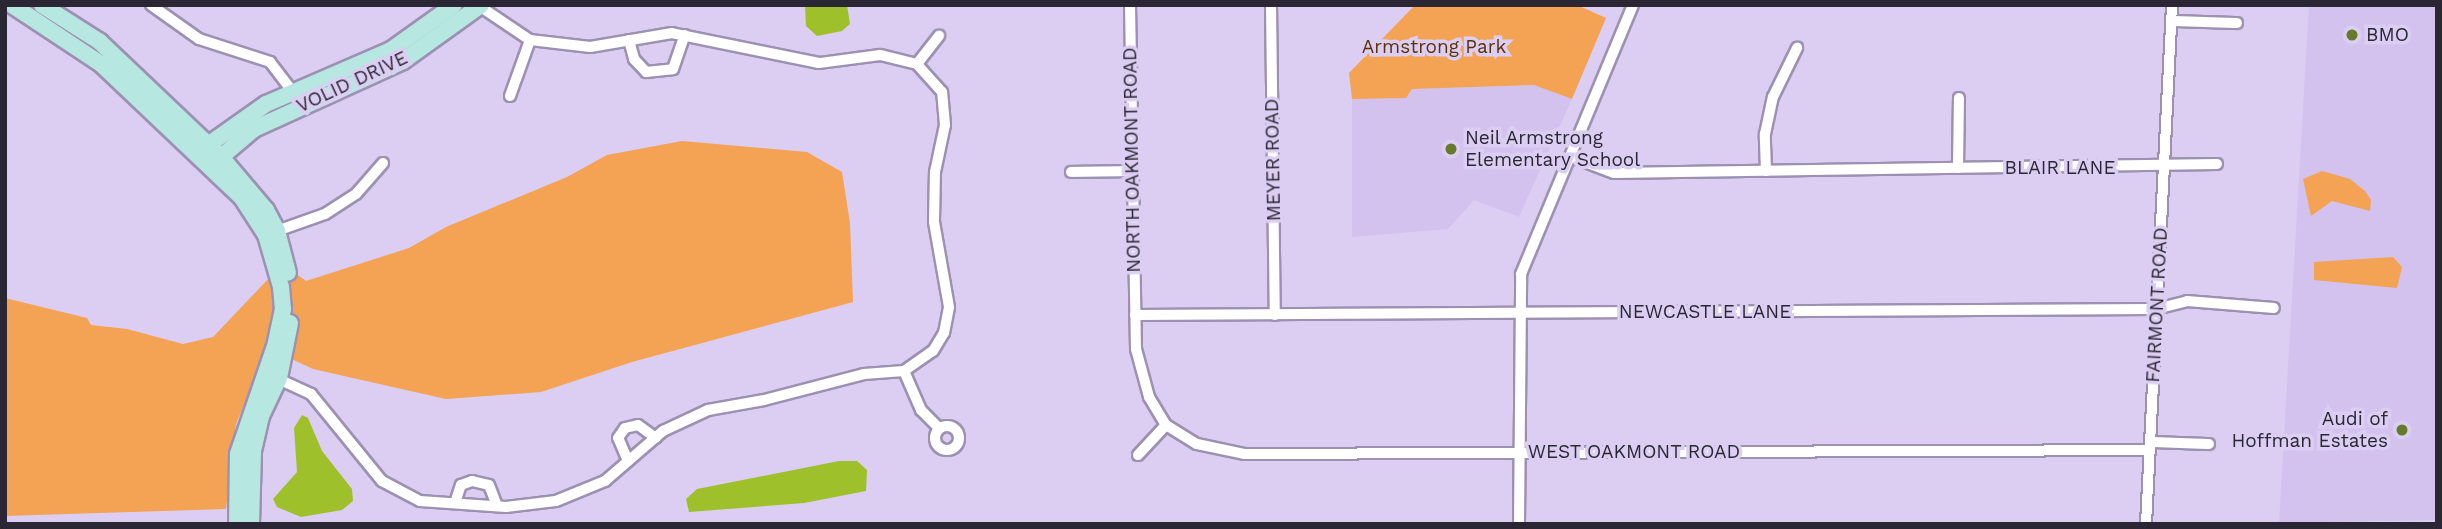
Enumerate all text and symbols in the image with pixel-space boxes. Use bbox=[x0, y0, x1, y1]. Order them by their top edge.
place label: BMO bbox=[2366, 24, 2409, 46]
marker: BMO bbox=[2344, 27, 2360, 43]
park label: Armstrong Park bbox=[1362, 36, 1506, 58]
street label: VOLID DRIVE bbox=[293, 46, 411, 118]
street label: NORTH OAKMONT ROAD bbox=[1119, 47, 1145, 273]
street label: MEYER ROAD bbox=[1261, 98, 1285, 222]
place label: Neil Armstrong Elementary School bbox=[1465, 127, 1641, 171]
marker: Neil Armstrong Elementary School bbox=[1443, 141, 1459, 157]
street label: BLAIR LANE bbox=[2004, 157, 2116, 179]
street label: FAIRMONT ROAD bbox=[2142, 227, 2172, 383]
street label: NEWCASTLE LANE bbox=[1619, 301, 1791, 323]
place label: Audi of Hoffman Estates bbox=[2232, 408, 2388, 452]
marker: Audi of Hoffman Estates bbox=[2394, 422, 2410, 438]
street label: WEST OAKMONT ROAD bbox=[1527, 441, 1741, 463]

